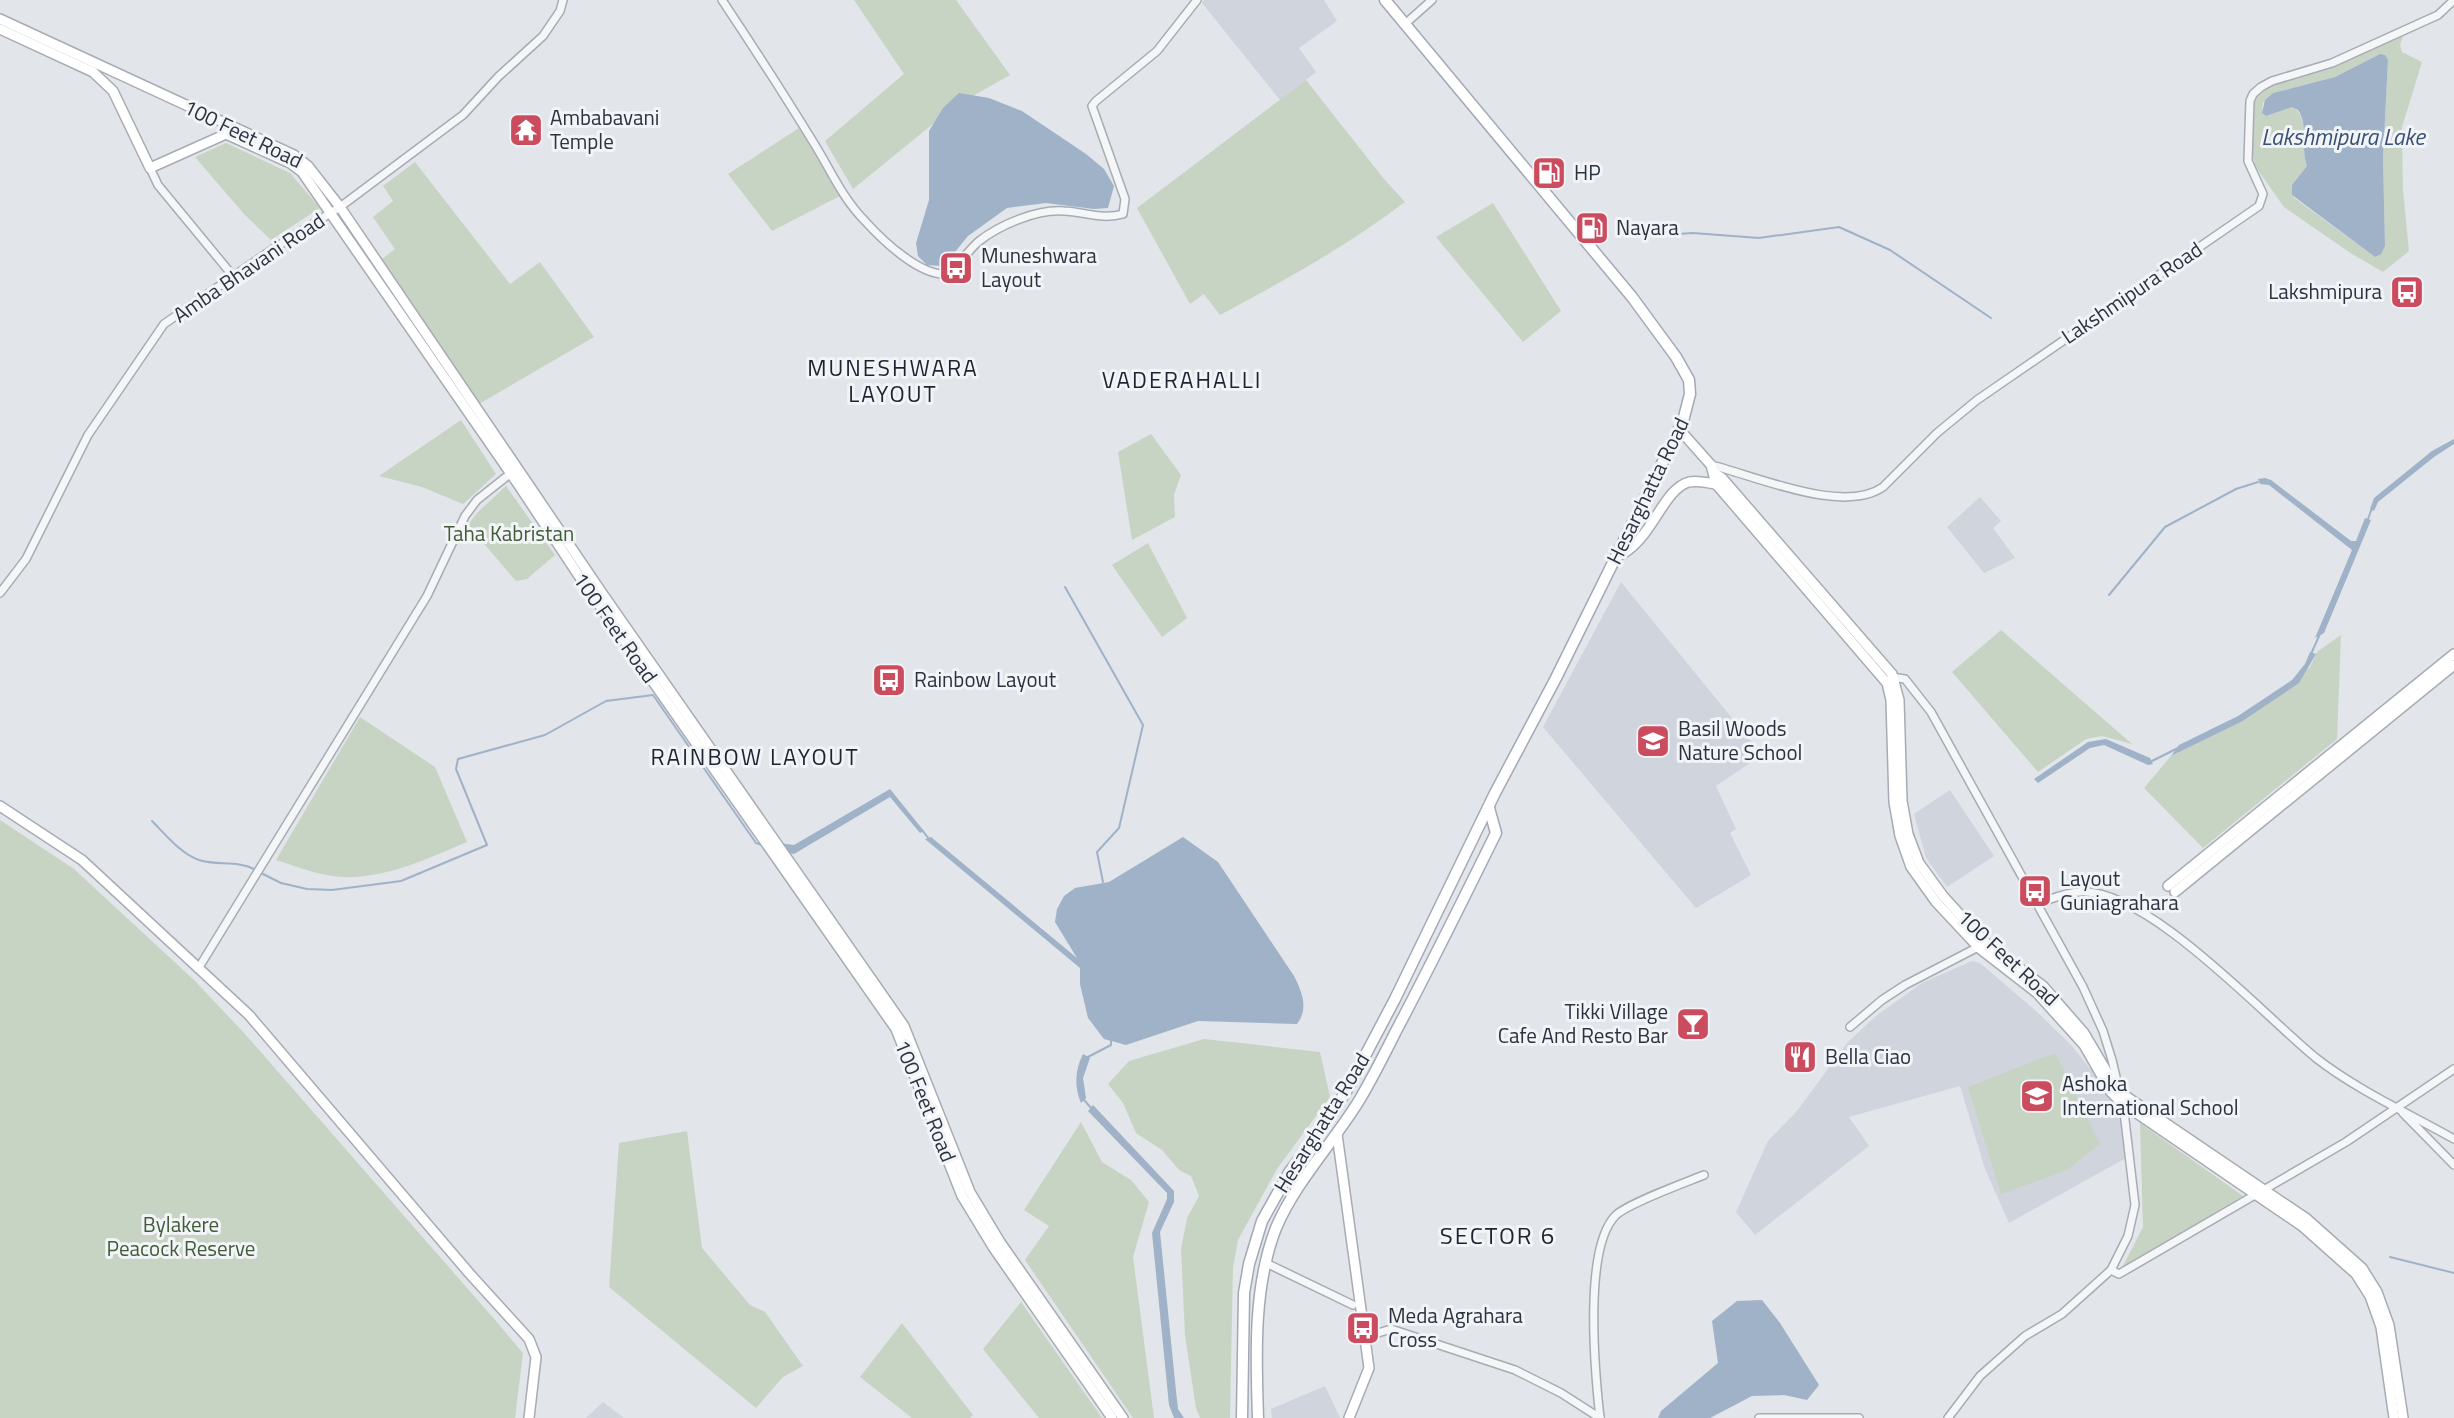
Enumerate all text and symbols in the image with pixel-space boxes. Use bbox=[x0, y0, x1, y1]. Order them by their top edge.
street label: 100 Feet Road bbox=[178, 90, 309, 176]
place label: Ambabavani Temple bbox=[550, 101, 659, 157]
temple icon: Ambabavani Temple bbox=[507, 111, 545, 149]
water label: Lakshmipura Lake bbox=[2261, 119, 2426, 154]
fuel station icon: HP bbox=[1530, 154, 1568, 192]
place label: HP bbox=[1574, 156, 1601, 188]
street label: Amba Bhavani Road bbox=[166, 204, 331, 330]
fuel station icon: Nayara bbox=[1573, 209, 1611, 247]
place label: Nayara bbox=[1616, 211, 1679, 243]
street label: Lakshmipura Road bbox=[2055, 233, 2208, 351]
place label: Muneshwara Layout bbox=[981, 239, 1097, 295]
bus stop icon: Muneshwara Layout bbox=[937, 249, 975, 287]
bus stop icon: Lakshmipura bbox=[2388, 273, 2426, 311]
place label: Lakshmipura bbox=[2268, 275, 2382, 307]
district label: MUNESHWARA LAYOUT bbox=[807, 350, 979, 411]
district label: VADERAHALLI bbox=[1102, 362, 1262, 397]
street label: Hesarghatta Road bbox=[1598, 412, 1697, 569]
park label: Taha Kabristan bbox=[444, 517, 574, 549]
street label: 100 Feet Road bbox=[566, 565, 666, 690]
bus stop icon: Rainbow Layout bbox=[870, 661, 908, 699]
place label: Rainbow Layout bbox=[914, 663, 1057, 695]
place label: Basil Woods Nature School bbox=[1678, 712, 1802, 768]
school or university icon: Basil Woods Nature School bbox=[1634, 722, 1672, 760]
district label: RAINBOW LAYOUT bbox=[650, 739, 860, 774]
place label: Layout Guniagrahara bbox=[2060, 862, 2179, 918]
bus stop icon: Layout Guniagrahara bbox=[2016, 872, 2054, 910]
street label: 100 Feet Road bbox=[1951, 902, 2067, 1013]
place label: Tikki Village Cafe And Resto Bar bbox=[1498, 995, 1668, 1051]
bar icon: Tikki Village Cafe And Resto Bar bbox=[1674, 1005, 1712, 1043]
street label: 100 Feet Road bbox=[887, 1035, 965, 1167]
restaurant icon: Bella Ciao bbox=[1781, 1038, 1819, 1076]
place label: Bella Ciao bbox=[1825, 1040, 1911, 1072]
street label: Hesarghatta Road bbox=[1265, 1046, 1377, 1199]
place label: Ashoka International School bbox=[2062, 1067, 2239, 1123]
school or university icon: Ashoka International School bbox=[2018, 1077, 2056, 1115]
park label: Bylakere Peacock Reserve bbox=[107, 1208, 255, 1264]
district label: SECTOR 6 bbox=[1440, 1217, 1556, 1253]
place label: Meda Agrahara Cross bbox=[1388, 1299, 1523, 1355]
bus stop icon: Meda Agrahara Cross bbox=[1344, 1309, 1382, 1347]

